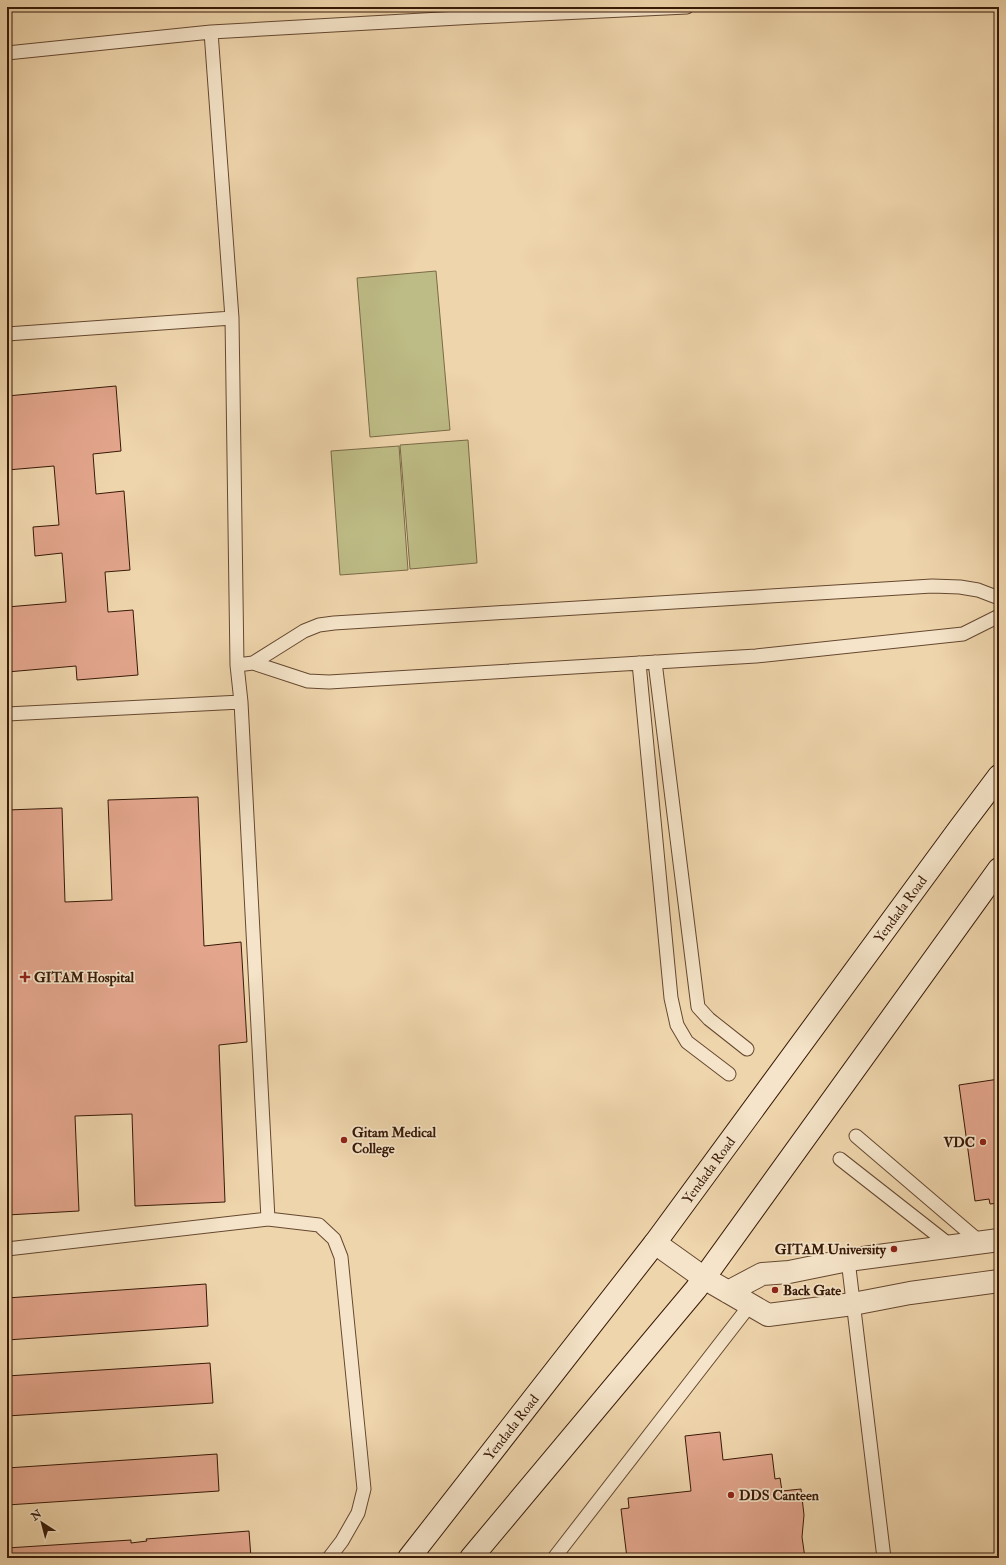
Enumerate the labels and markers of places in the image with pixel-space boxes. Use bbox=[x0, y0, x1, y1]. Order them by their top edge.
place label: GITAM Hospital bbox=[34, 969, 135, 987]
marker: GITAM Hospital bbox=[19, 971, 31, 983]
place label: Gitam Medical College bbox=[352, 1124, 437, 1158]
place label: VDC bbox=[942, 1134, 975, 1151]
marker: Gitam Medical College bbox=[339, 1135, 349, 1145]
marker: VDC bbox=[978, 1137, 988, 1147]
place label: GITAM University bbox=[775, 1241, 887, 1259]
marker: GITAM University bbox=[889, 1244, 899, 1254]
place label: Back Gate bbox=[783, 1282, 841, 1299]
marker: Back Gate bbox=[770, 1285, 780, 1295]
place label: DDS Canteen bbox=[739, 1487, 820, 1504]
marker: DDS Canteen bbox=[726, 1490, 736, 1500]

